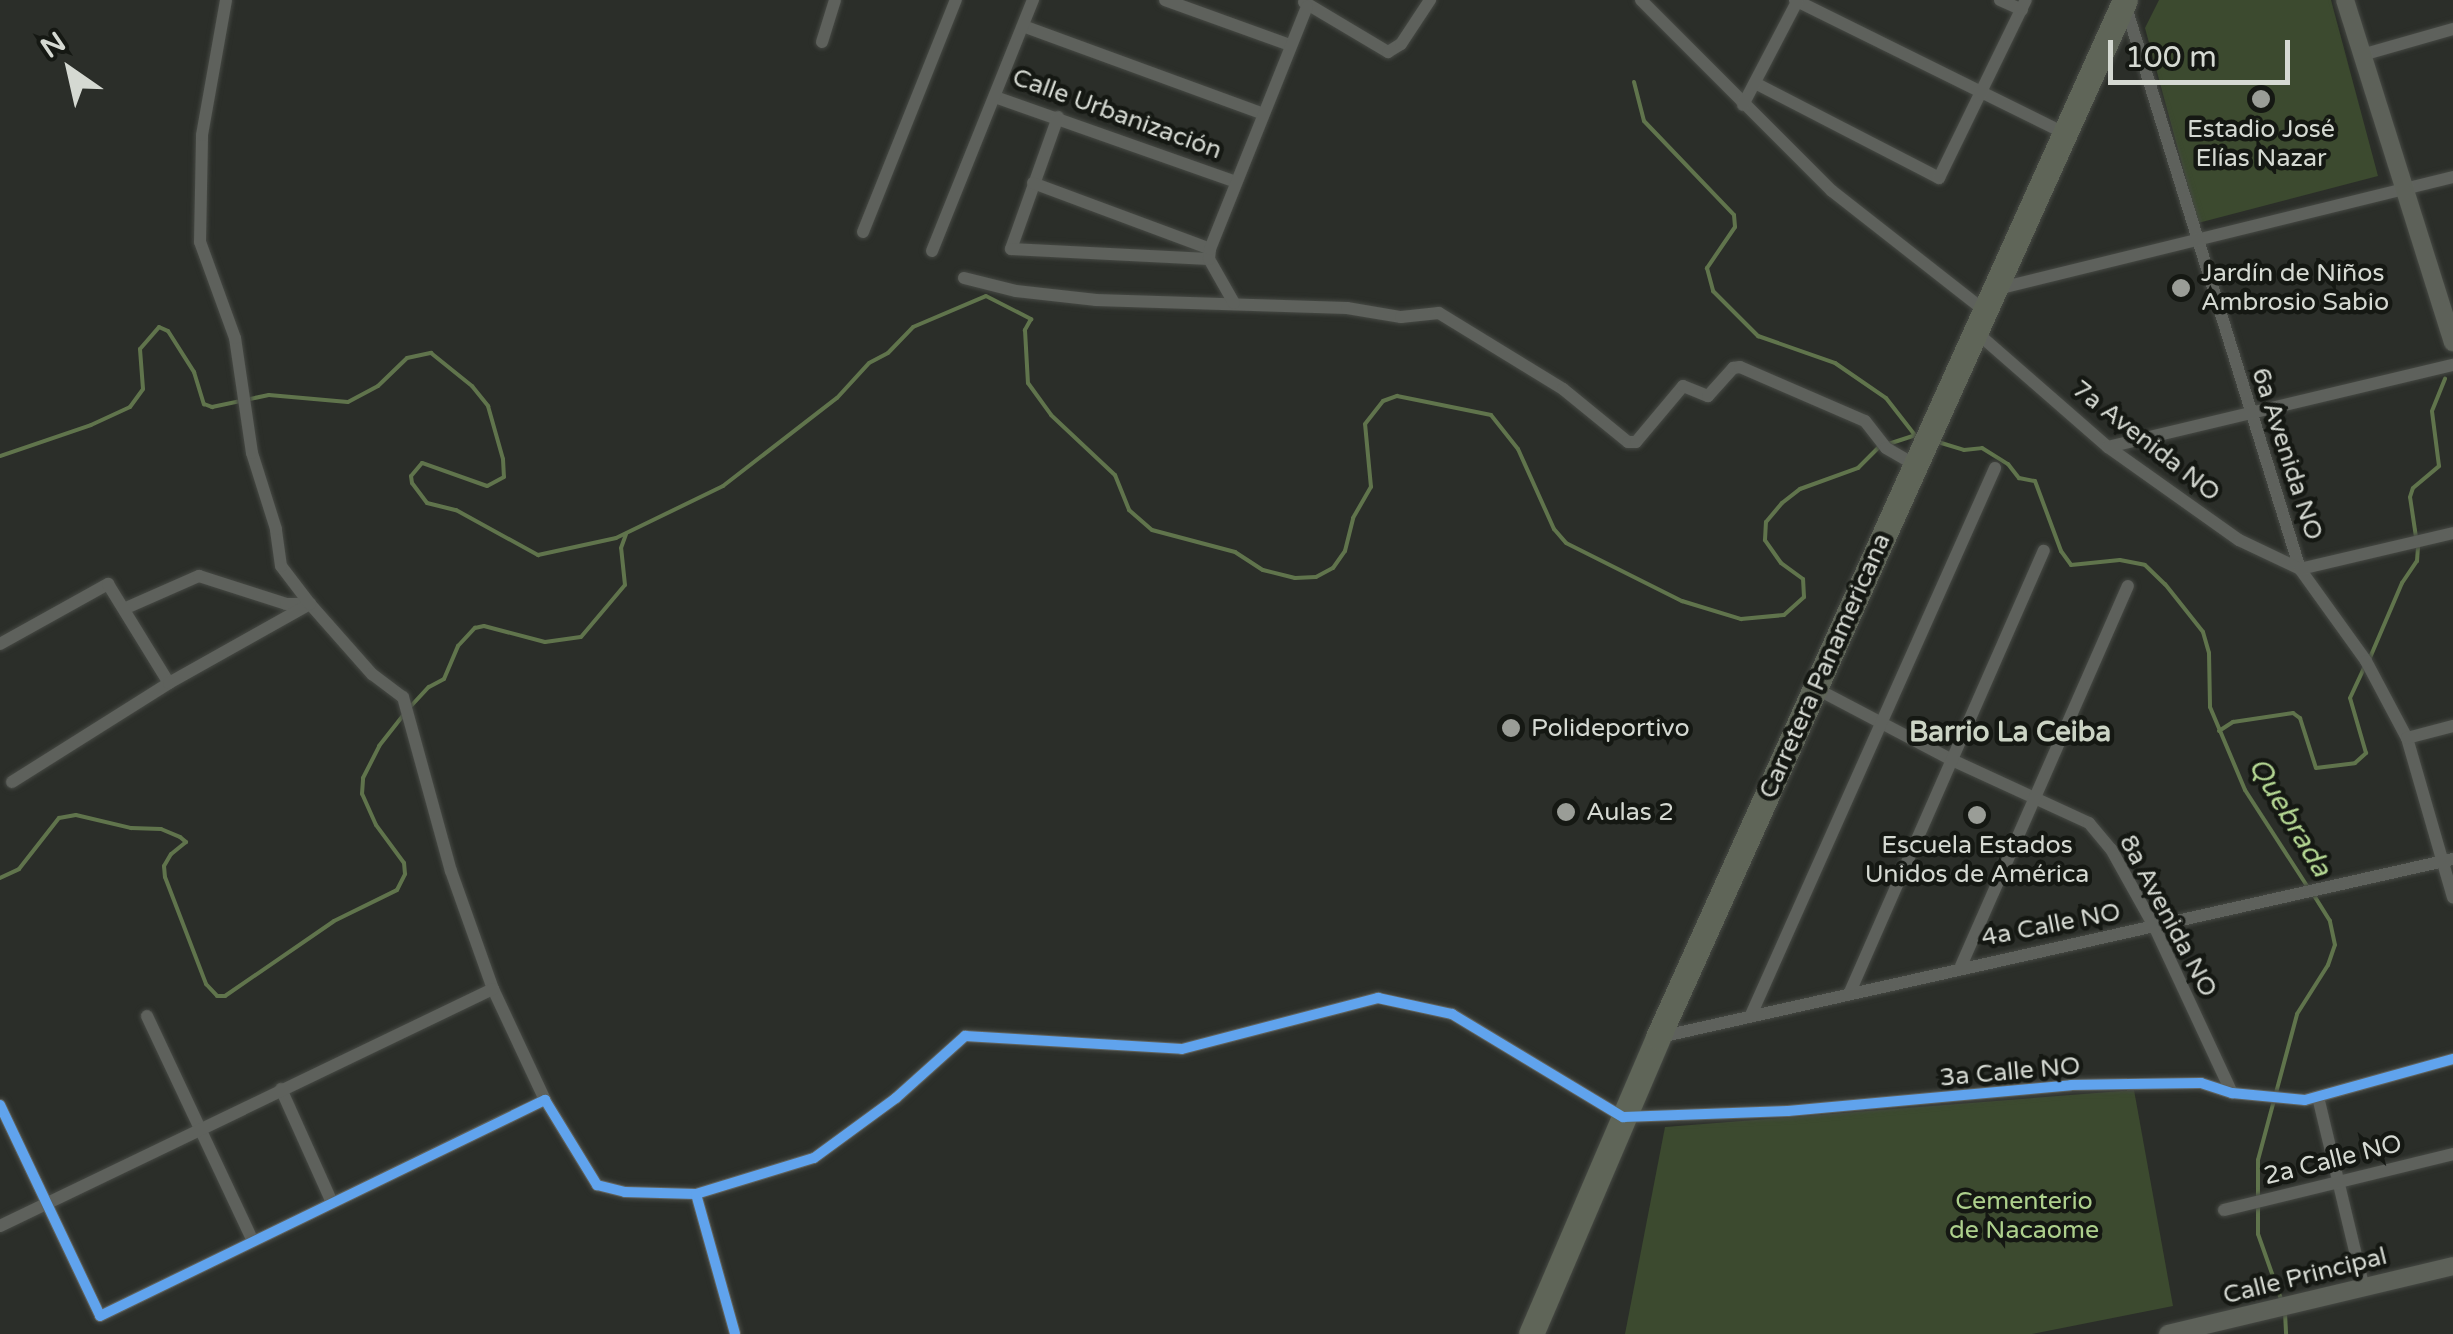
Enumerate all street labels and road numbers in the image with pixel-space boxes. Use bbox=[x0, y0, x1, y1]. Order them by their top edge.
street label: Calle Urbanización bbox=[1008, 62, 1226, 166]
street label: 6a Avenida NO bbox=[2245, 364, 2329, 544]
street label: 7a Avenida NO bbox=[2066, 374, 2226, 508]
street label: Carretera Panamericana bbox=[1753, 529, 1897, 803]
street label: 8a Avenida NO bbox=[2113, 830, 2223, 1002]
street label: 4a Calle NO bbox=[1979, 897, 2123, 953]
street label: 3a Calle NO bbox=[1938, 1051, 2082, 1093]
street label: 2a Calle NO bbox=[2261, 1128, 2405, 1192]
street label: Calle Principal bbox=[2220, 1241, 2390, 1311]

